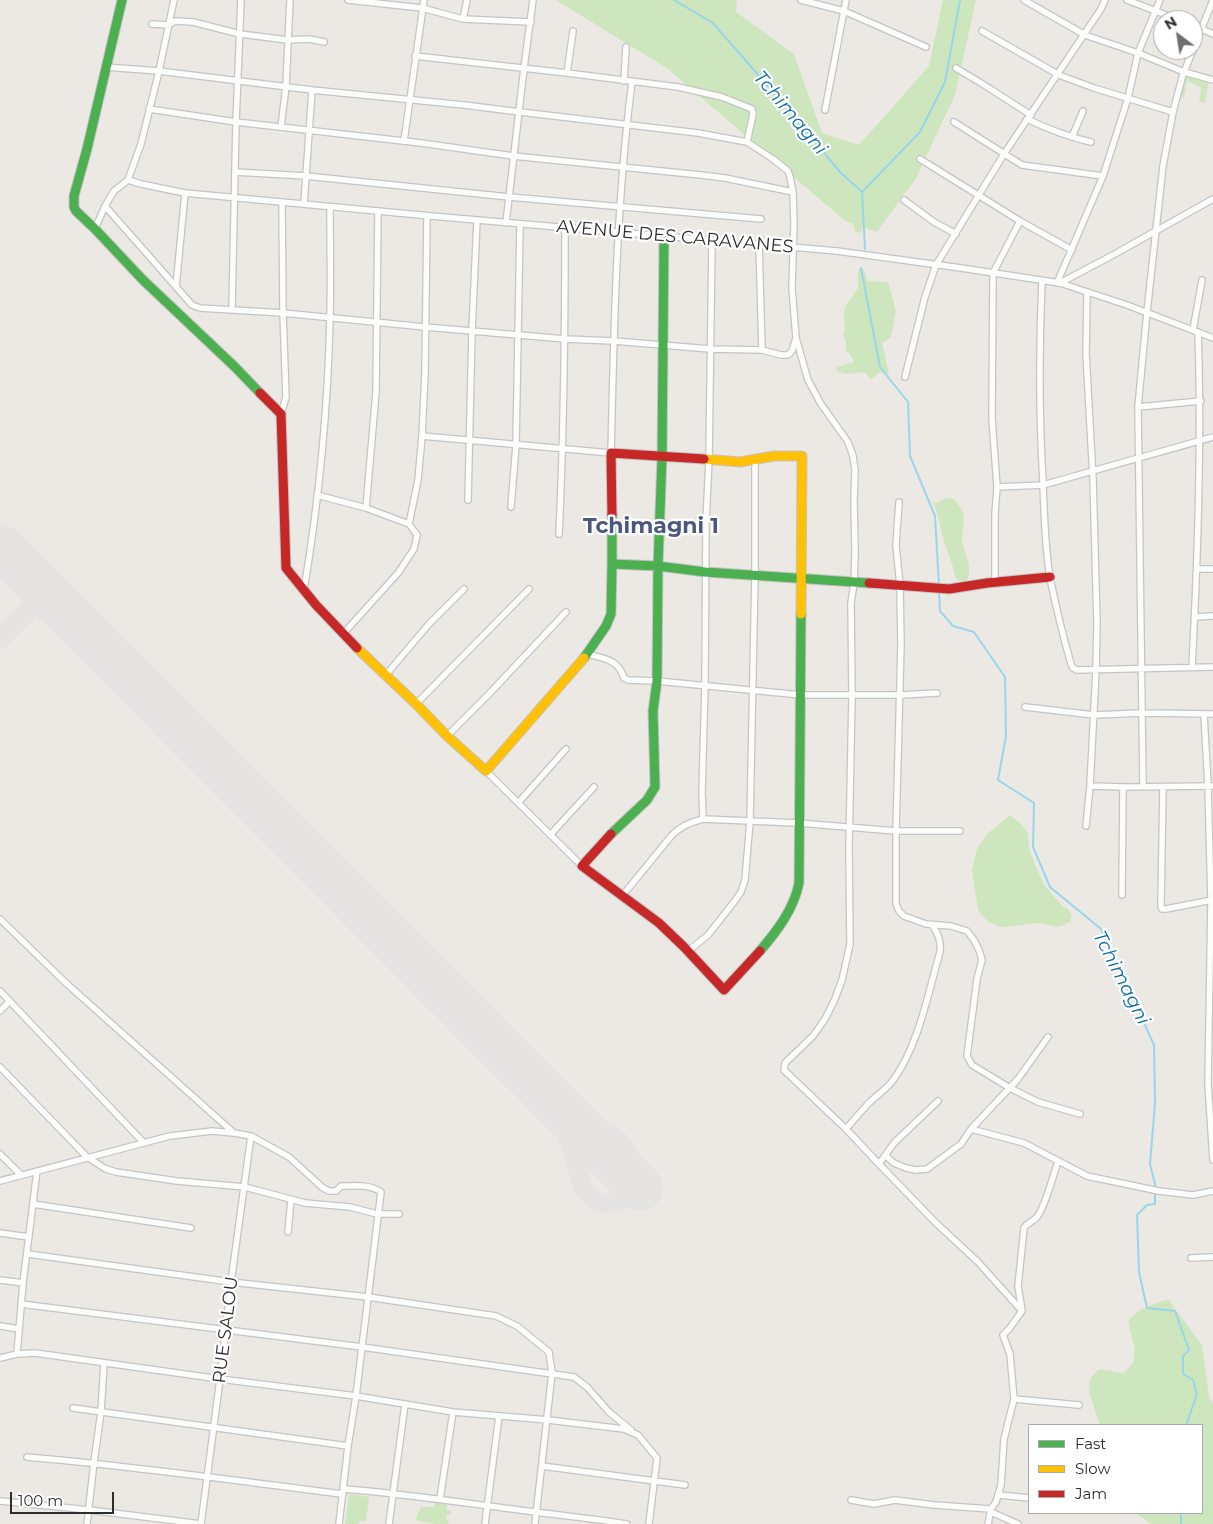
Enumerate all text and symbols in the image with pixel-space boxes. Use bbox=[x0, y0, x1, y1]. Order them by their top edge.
north arrow bbox=[1153, 10, 1203, 60]
text: N bbox=[1161, 12, 1180, 34]
water label: Tchimagni bbox=[748, 66, 832, 160]
street label: AVENUE DES CARAVANES bbox=[555, 216, 795, 258]
district label: Tchimagni 1 bbox=[583, 514, 719, 540]
water label: Tchimagni bbox=[1088, 927, 1154, 1029]
street label: RUE SALOU bbox=[209, 1275, 243, 1385]
legend bbox=[1028, 1424, 1203, 1514]
text: Fast bbox=[1075, 1434, 1106, 1453]
text: Slow bbox=[1075, 1459, 1111, 1478]
scale bar bbox=[12, 1482, 116, 1514]
text: Jam bbox=[1075, 1484, 1107, 1503]
text: 100 m bbox=[18, 1491, 63, 1510]

